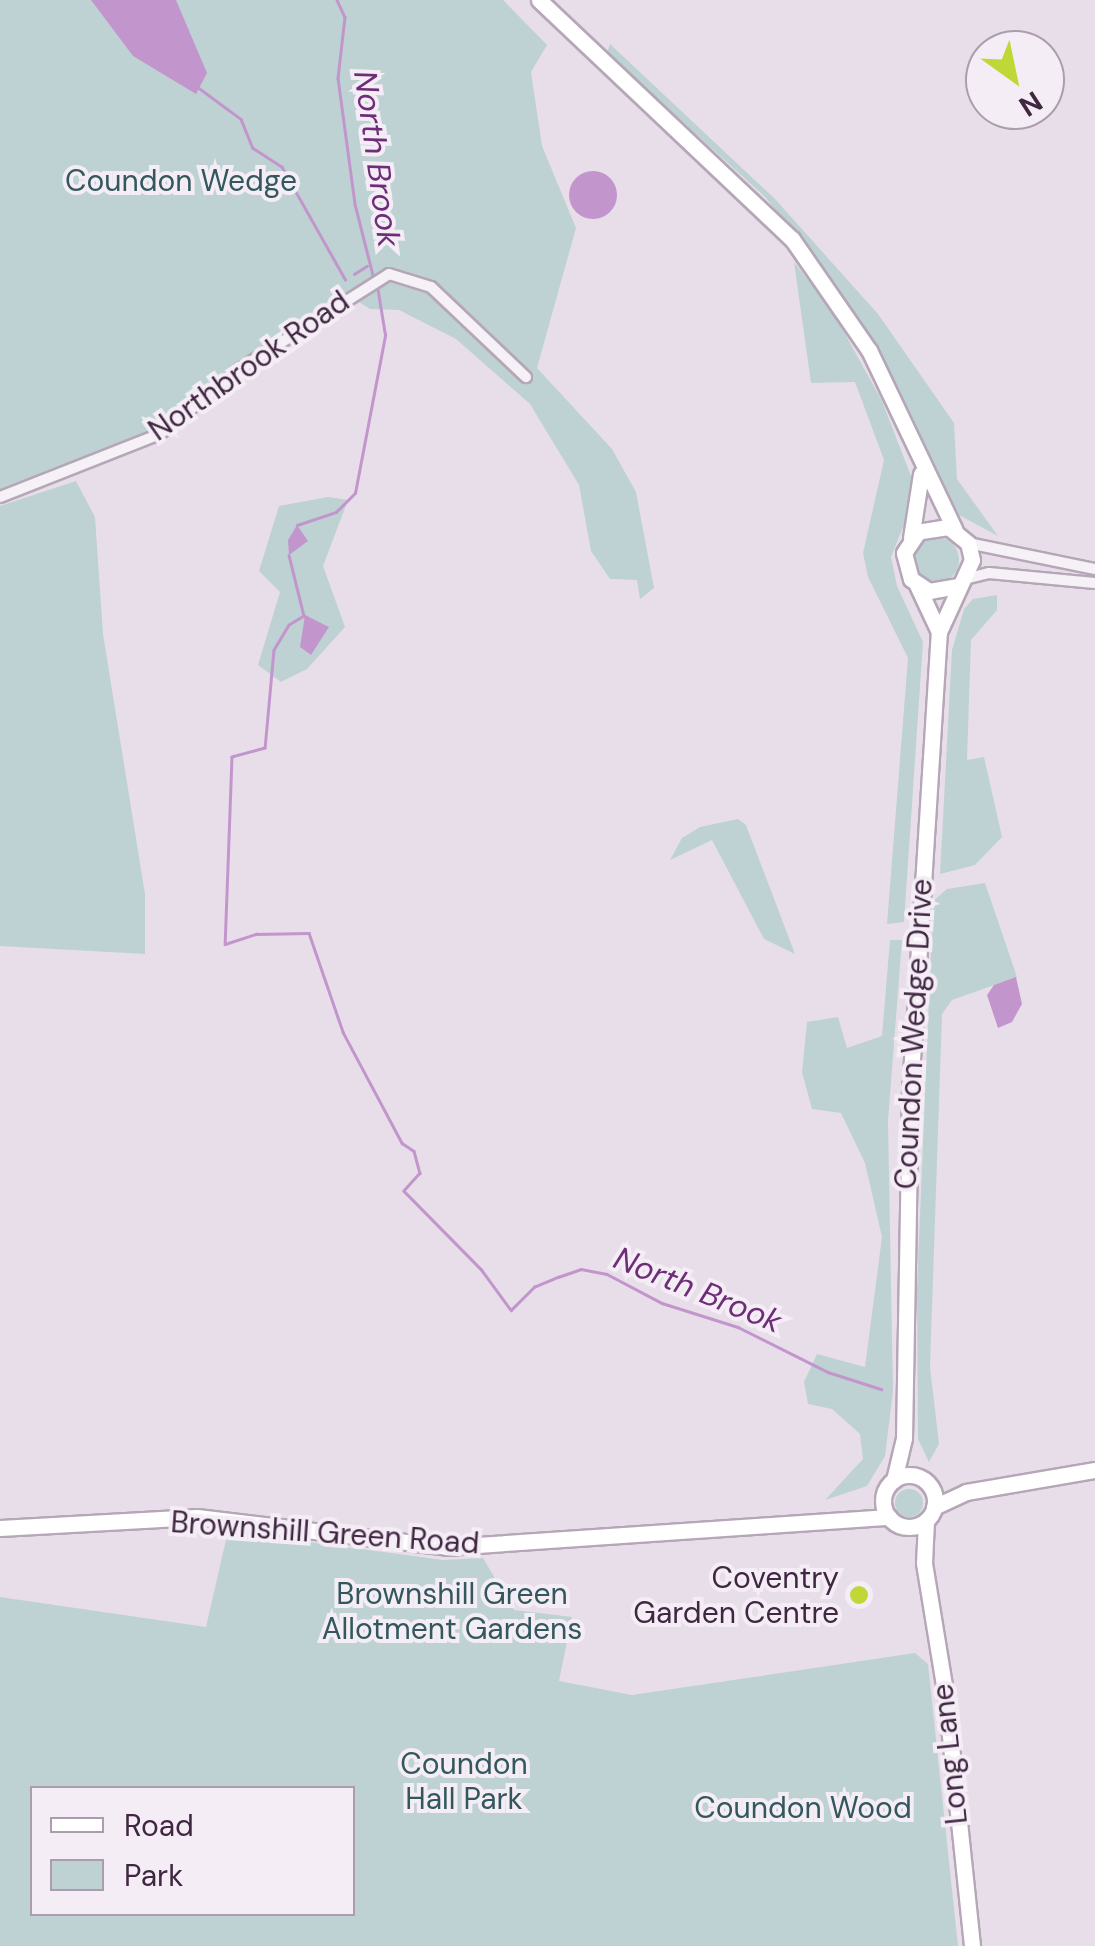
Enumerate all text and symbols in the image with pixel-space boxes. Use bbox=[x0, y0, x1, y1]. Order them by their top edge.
north arrow bbox=[965, 30, 1065, 130]
water label: North Brook bbox=[346, 68, 408, 250]
text: N bbox=[1012, 83, 1049, 125]
park label: Coundon Wedge bbox=[65, 163, 297, 199]
street label: Northbrook Road bbox=[142, 283, 356, 449]
street label: Coundon Wedge Drive bbox=[888, 878, 940, 1190]
water label: North Brook bbox=[608, 1239, 788, 1341]
street label: Brownshill Green Road bbox=[170, 1504, 480, 1562]
place label: Coventry Garden Centre bbox=[633, 1560, 839, 1630]
park label: Brownshill Green Allotment Gardens bbox=[322, 1576, 582, 1646]
marker: Coventry Garden Centre bbox=[848, 1584, 870, 1606]
street label: Long Lane bbox=[925, 1682, 975, 1826]
park label: Coundon Hall Park bbox=[400, 1746, 528, 1816]
legend bbox=[30, 1786, 355, 1916]
park label: Coundon Wood bbox=[694, 1790, 912, 1826]
text: Road bbox=[124, 1806, 194, 1845]
text: Park bbox=[124, 1856, 183, 1895]

